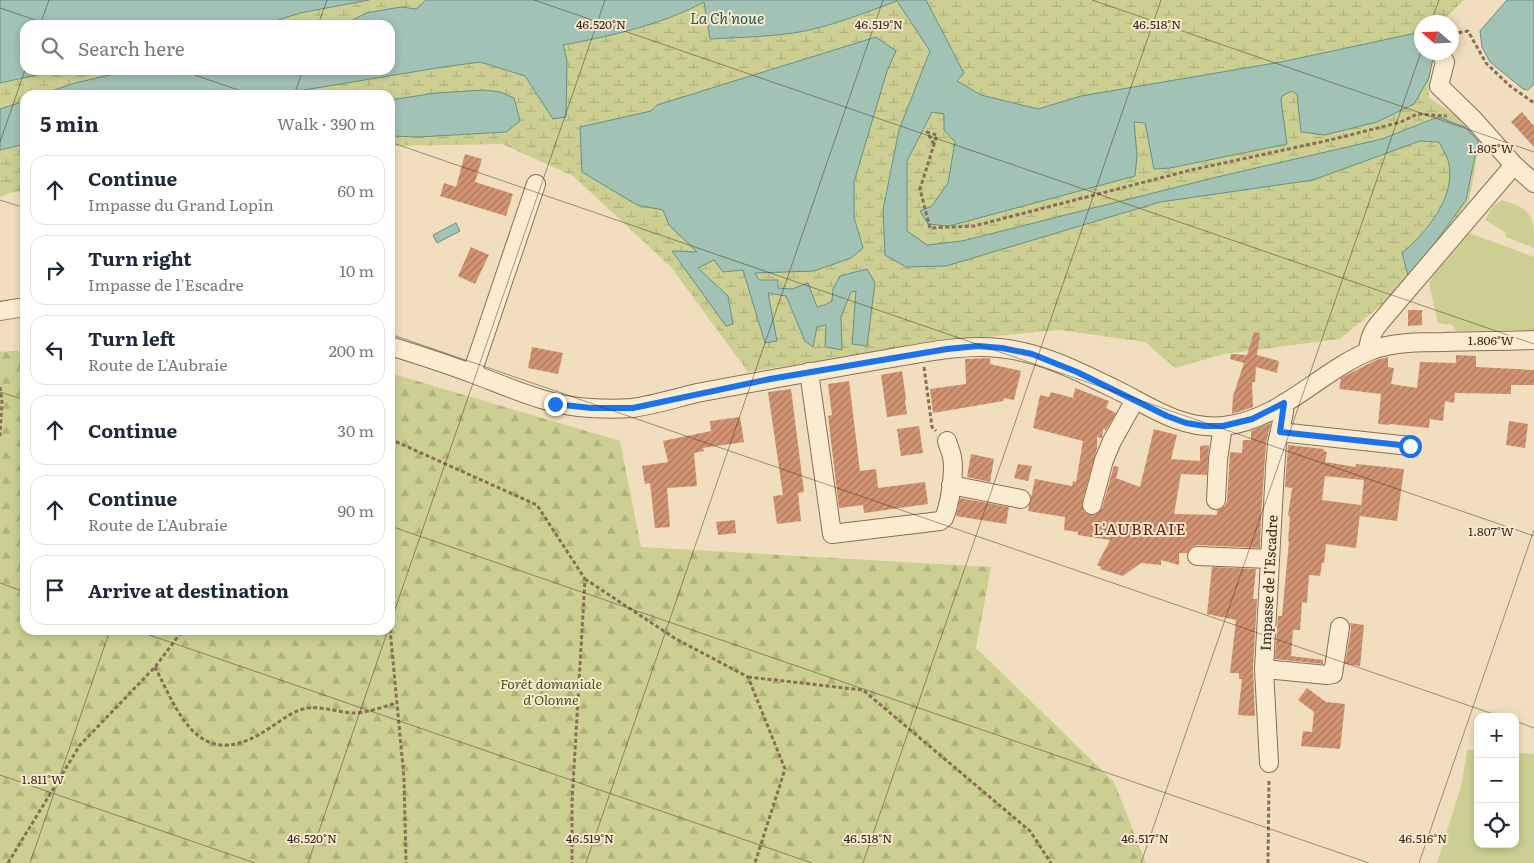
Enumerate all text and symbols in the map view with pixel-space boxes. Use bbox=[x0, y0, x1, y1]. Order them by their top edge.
water label: La Ch'noue bbox=[690, 6, 764, 29]
text: 46.520°N bbox=[576, 15, 626, 33]
text: 46.519°N bbox=[855, 15, 903, 33]
text: 46.518°N bbox=[1133, 15, 1181, 33]
north arrow bbox=[1414, 15, 1459, 60]
search box bbox=[20, 20, 395, 75]
icon: search bbox=[38, 34, 66, 62]
text: Search here bbox=[78, 34, 185, 62]
text: 5 min bbox=[40, 107, 99, 138]
text: Walk · 390 m bbox=[277, 111, 375, 135]
text: 1.805°W bbox=[1468, 139, 1514, 157]
text: Continue bbox=[88, 164, 177, 192]
icon: ahead bbox=[41, 176, 69, 204]
text: 60 m bbox=[337, 178, 374, 202]
text: Impasse du Grand Lopin bbox=[88, 192, 274, 216]
text: Turn right bbox=[88, 244, 192, 272]
icon: right bbox=[41, 256, 69, 284]
text: 10 m bbox=[340, 258, 374, 282]
text: Impasse de l'Escadre bbox=[88, 272, 244, 296]
text: Turn left bbox=[88, 324, 175, 352]
text: 1.806°W bbox=[1468, 331, 1514, 349]
icon: left bbox=[41, 336, 69, 364]
text: 200 m bbox=[329, 338, 374, 362]
text: Route de L'Aubraie bbox=[88, 352, 228, 376]
route end bbox=[544, 393, 567, 416]
icon: ahead bbox=[41, 416, 69, 444]
text: Continue bbox=[88, 416, 177, 444]
text: 30 m bbox=[337, 418, 374, 442]
route start bbox=[1399, 435, 1422, 458]
text: Continue bbox=[88, 484, 177, 512]
icon: ahead bbox=[41, 496, 69, 524]
text: 90 m bbox=[338, 498, 374, 522]
text: Route de L'Aubraie bbox=[88, 512, 228, 536]
street label: Impasse de l'Escadre bbox=[1254, 514, 1282, 652]
district label: L'AUBRAIE bbox=[1093, 516, 1187, 540]
text: 1.807°W bbox=[1468, 522, 1514, 540]
icon: arrive bbox=[41, 576, 69, 604]
text: Arrive at destination bbox=[88, 576, 289, 604]
park label: Forêt domaniale d'Olonne bbox=[500, 673, 602, 709]
map controls bbox=[1474, 713, 1519, 848]
button: + bbox=[1474, 713, 1519, 758]
button: − bbox=[1474, 758, 1519, 803]
text: 1.811°W bbox=[22, 770, 64, 788]
button: locate bbox=[1474, 803, 1519, 848]
text: 46.520°N bbox=[287, 829, 337, 847]
text: 46.519°N bbox=[566, 829, 614, 847]
text: 46.518°N bbox=[844, 829, 892, 847]
text: 46.517°N bbox=[1121, 829, 1169, 847]
text: 46.516°N bbox=[1399, 829, 1447, 847]

